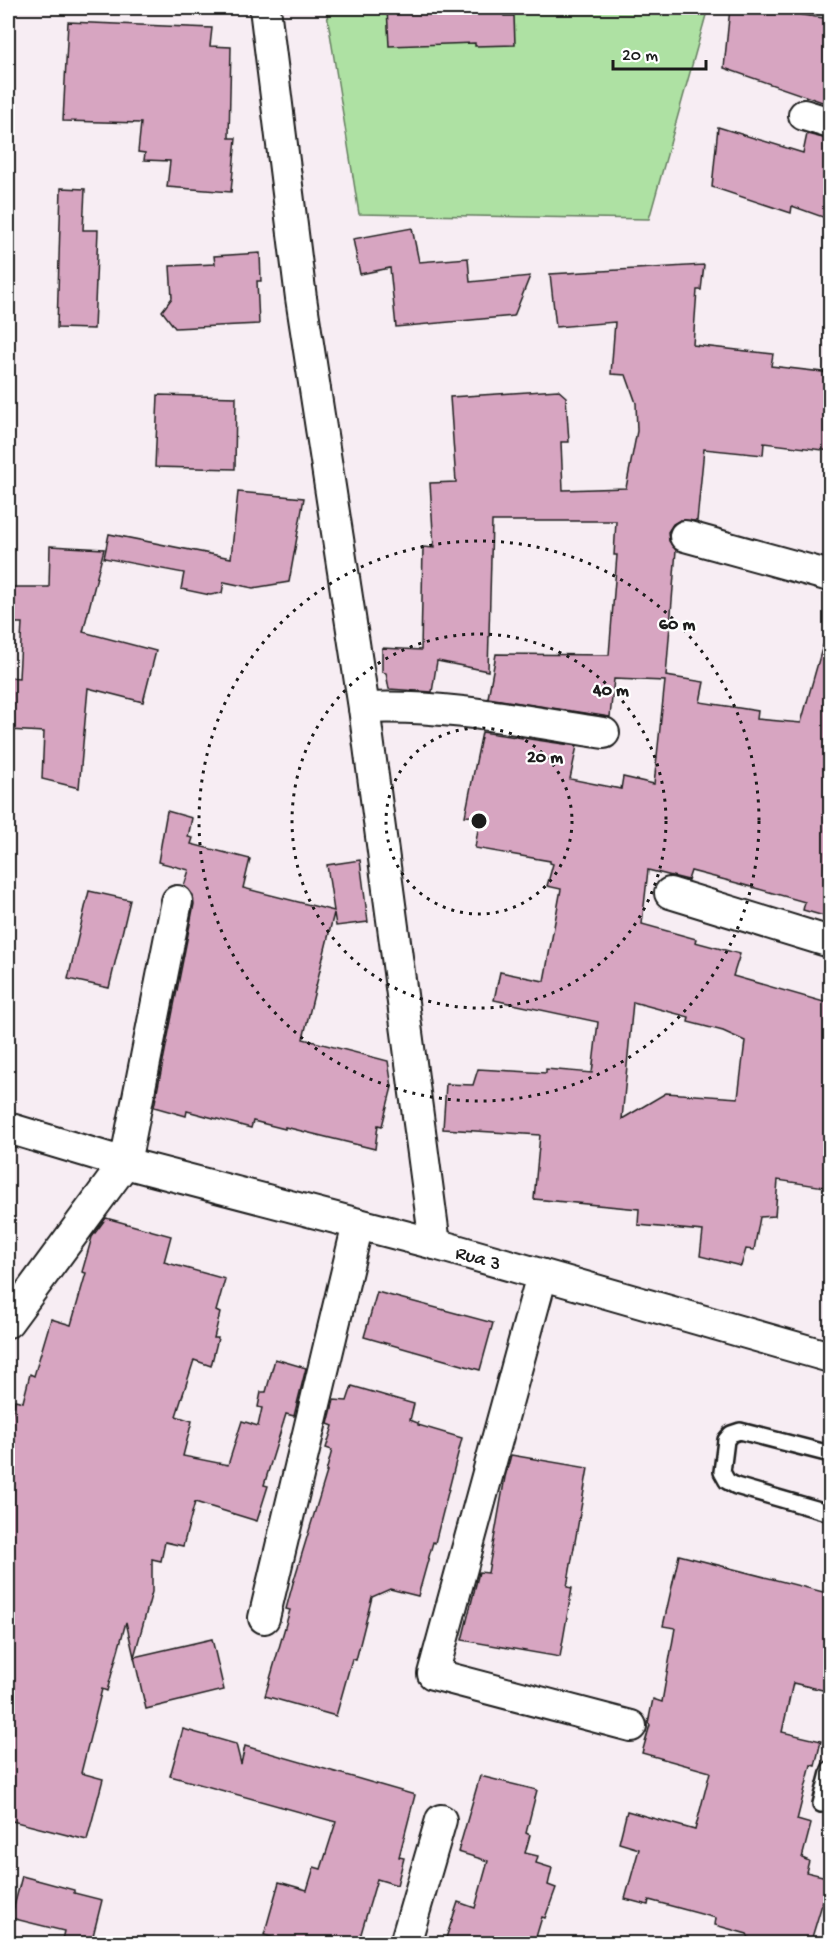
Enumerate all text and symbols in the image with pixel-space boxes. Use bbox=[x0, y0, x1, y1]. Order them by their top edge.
scale bar bbox=[613, 33, 706, 71]
text: 20 m bbox=[622, 46, 658, 67]
text: 60 m bbox=[659, 615, 695, 636]
text: 40 m bbox=[592, 681, 629, 702]
text: 20 m bbox=[527, 748, 563, 769]
centre of rings bbox=[469, 811, 489, 831]
street label: Rua 3 bbox=[452, 1242, 503, 1277]

